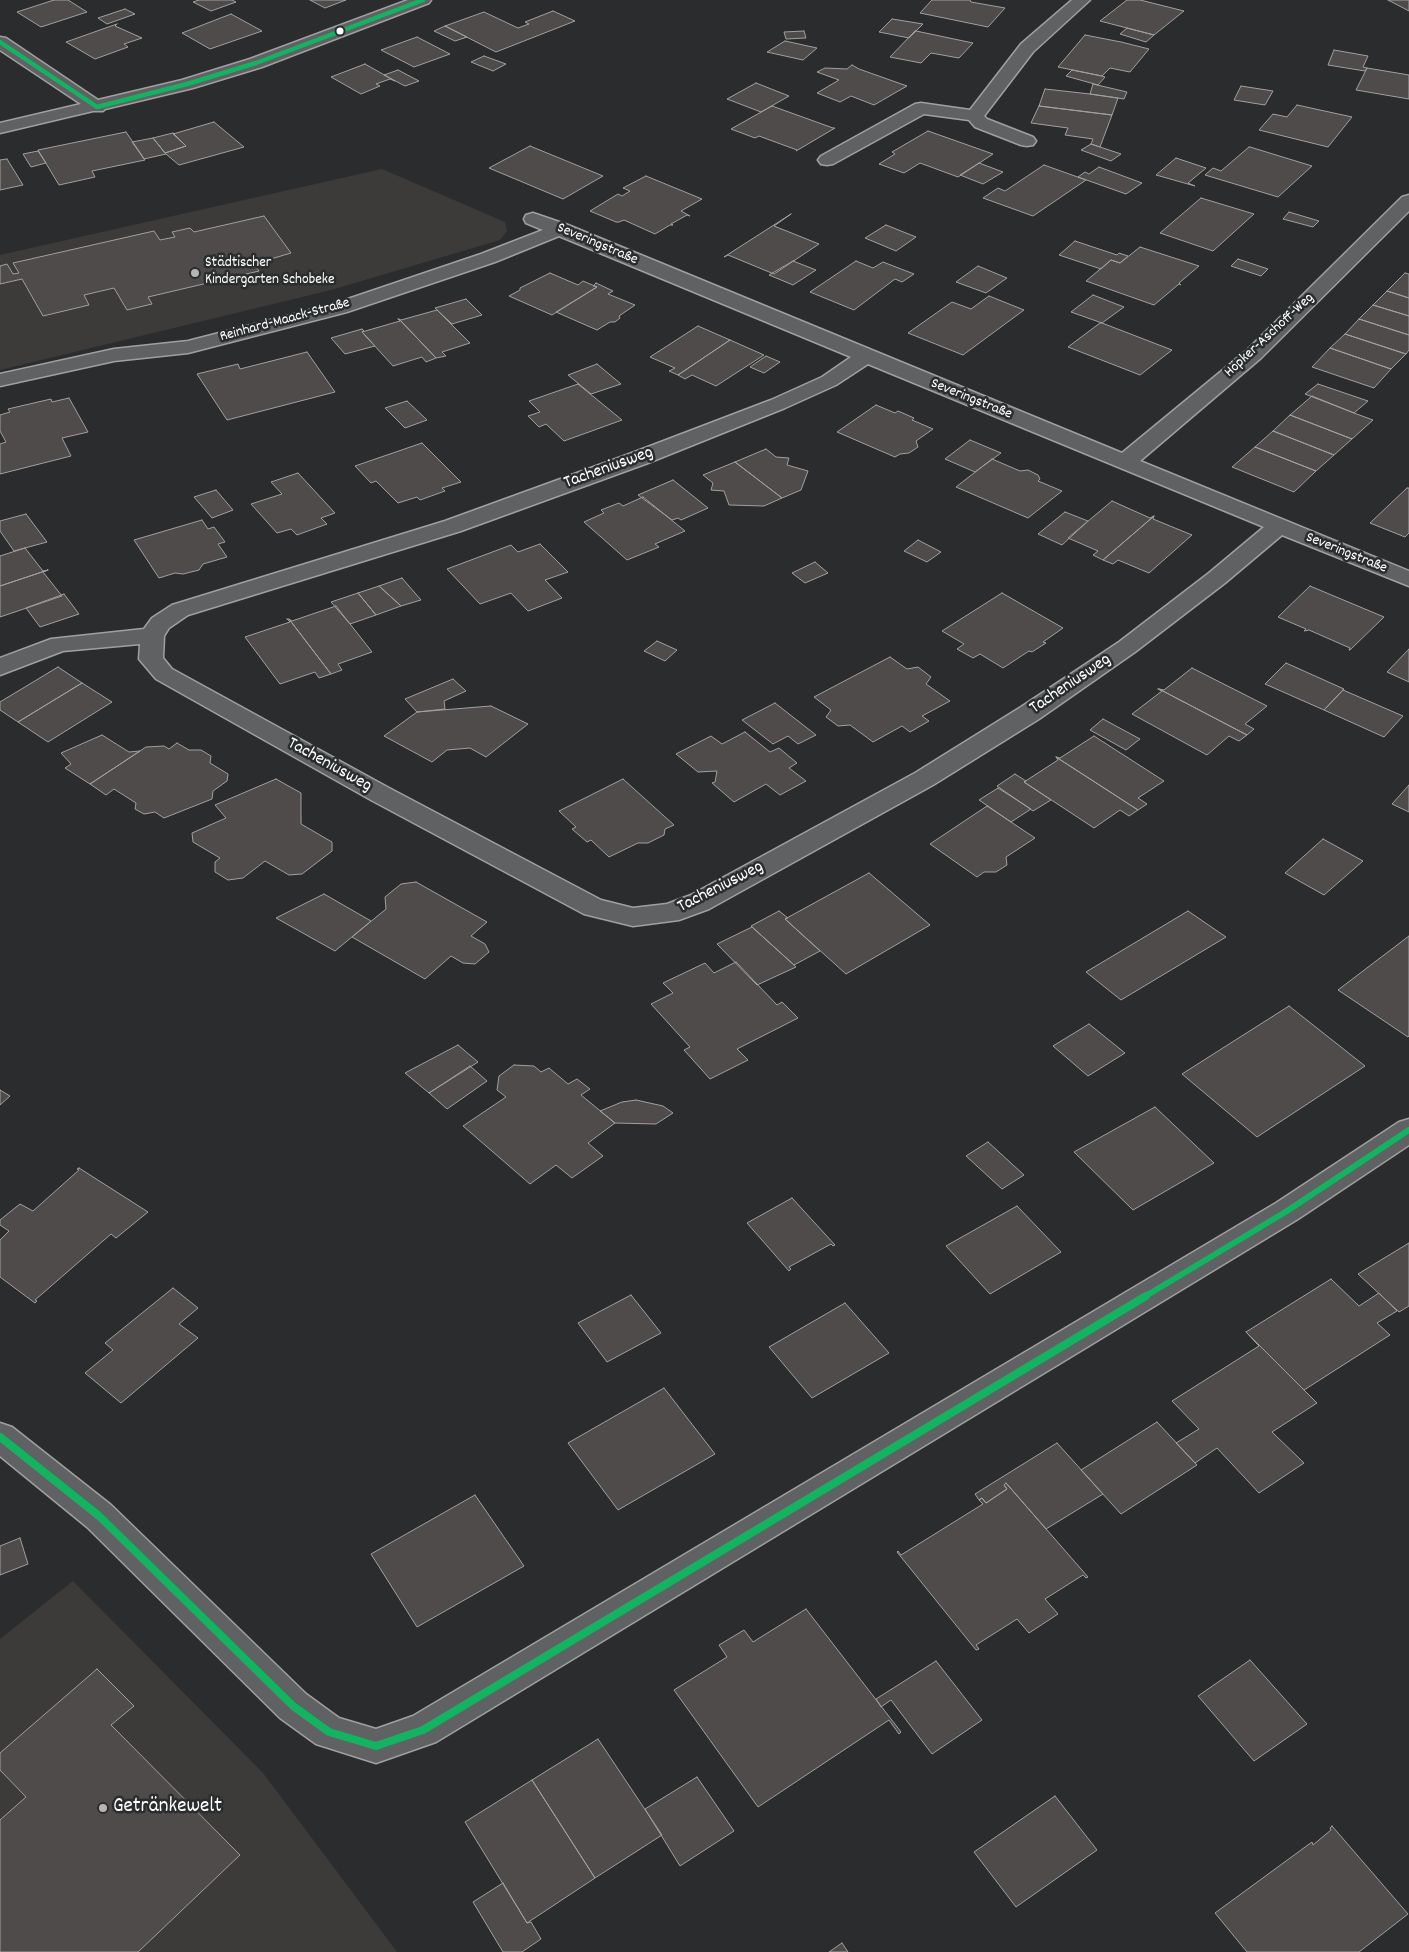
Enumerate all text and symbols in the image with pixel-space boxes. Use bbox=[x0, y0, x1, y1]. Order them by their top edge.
unlabelled marker bbox=[335, 26, 345, 36]
street label: Severingstraße bbox=[554, 220, 640, 270]
place label: Städtischer Kindergarten Schobeke bbox=[205, 255, 335, 290]
marker: Städtischer Kindergarten Schobeke bbox=[189, 267, 201, 279]
street label: Höpker-Aschoff-Weg bbox=[1221, 290, 1319, 382]
street label: Reinhard-Maack-Straße bbox=[218, 295, 352, 347]
street label: Severingstraße bbox=[928, 376, 1014, 424]
street label: Tacheniusweg bbox=[561, 443, 657, 495]
street label: Severingstraße bbox=[1303, 530, 1389, 578]
street label: Tacheniusweg bbox=[1026, 650, 1116, 720]
street label: Tacheniusweg bbox=[283, 734, 375, 798]
street label: Tacheniusweg bbox=[674, 857, 768, 919]
place label: Getränkewelt bbox=[113, 1795, 222, 1821]
marker: Getränkewelt bbox=[97, 1802, 109, 1814]

